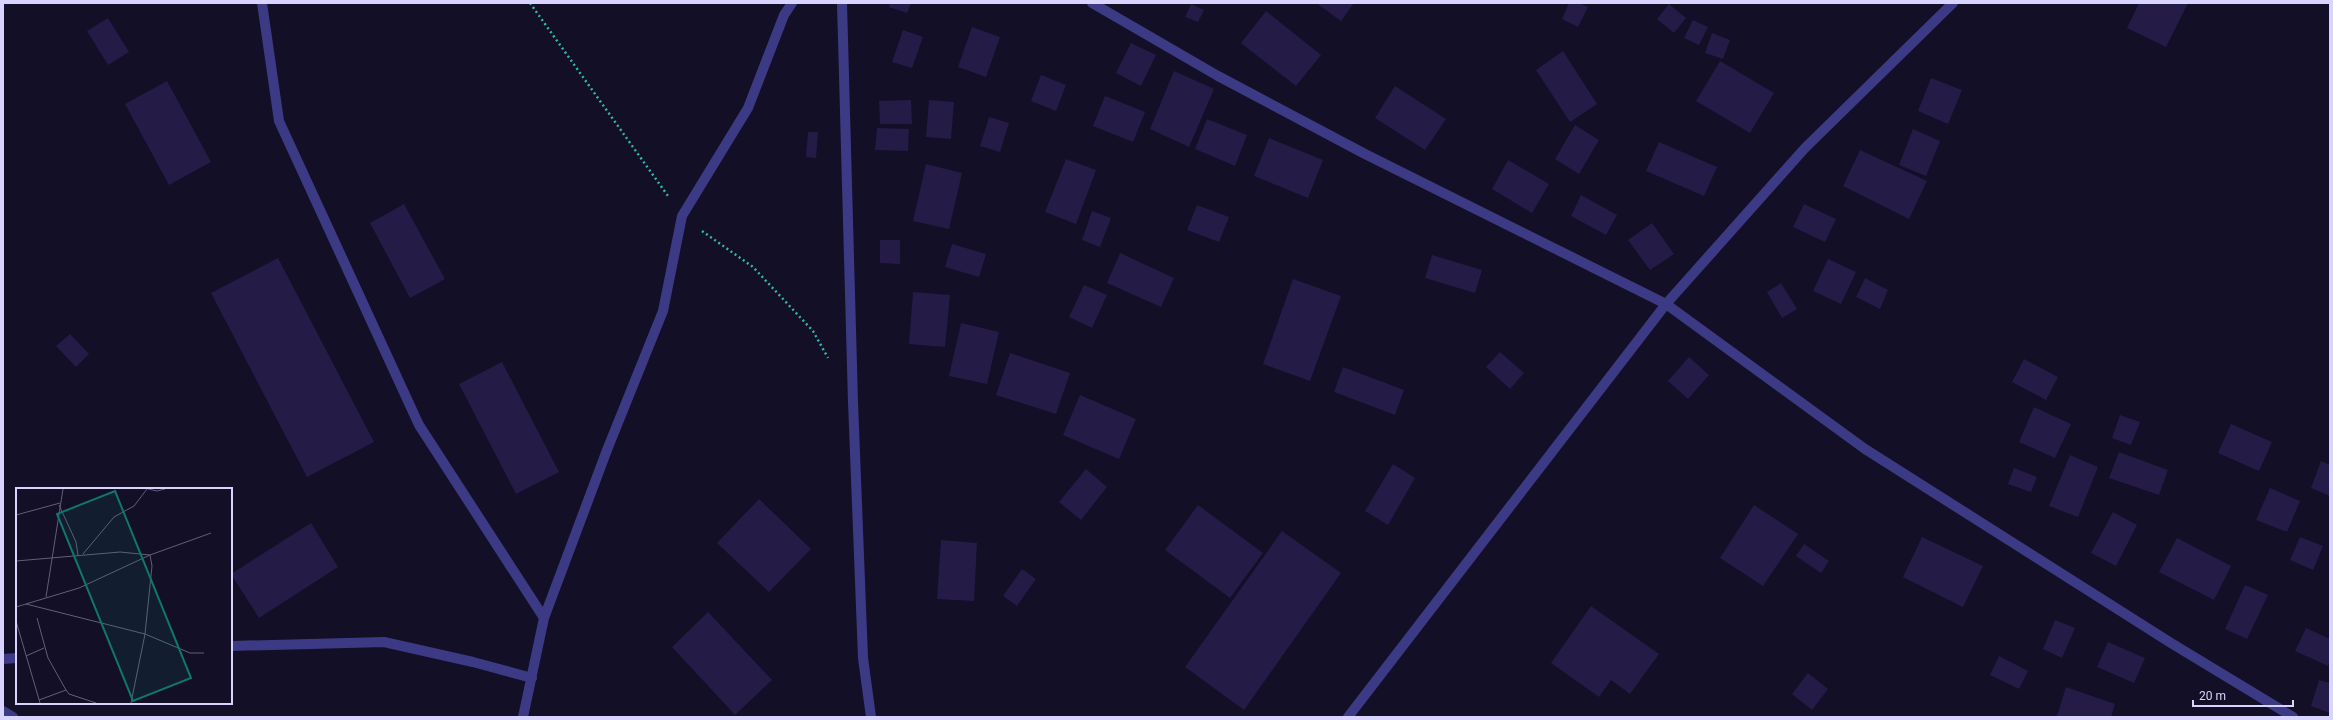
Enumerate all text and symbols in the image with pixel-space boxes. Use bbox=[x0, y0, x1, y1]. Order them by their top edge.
inset map bbox=[16, 488, 232, 704]
scale bar bbox=[2193, 682, 2293, 708]
text: 20 m bbox=[2199, 689, 2226, 703]

